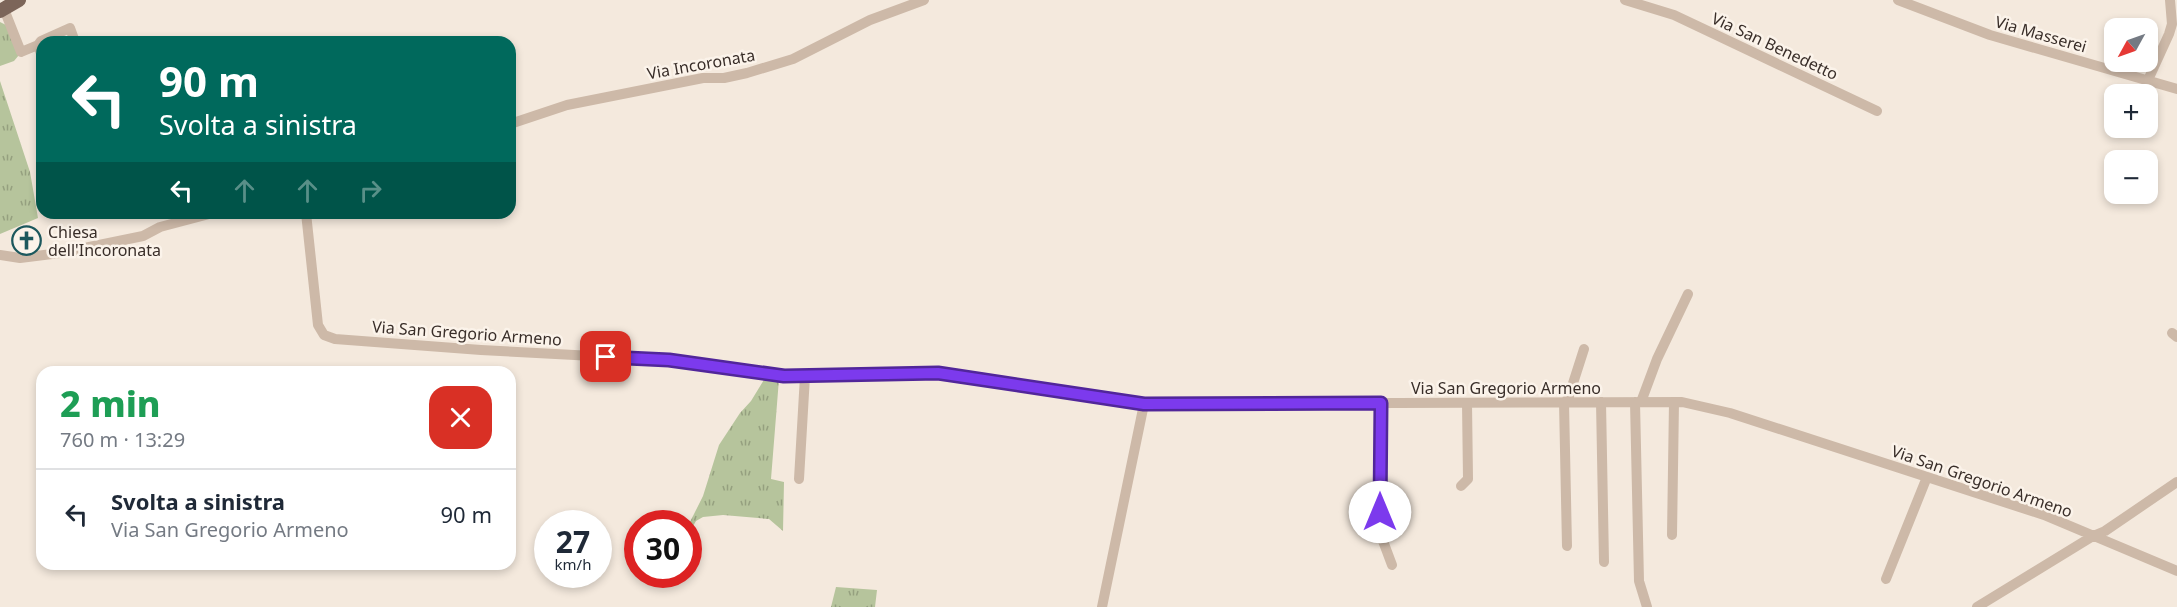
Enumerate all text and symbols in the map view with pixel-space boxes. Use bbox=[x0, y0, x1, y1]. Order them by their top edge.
street label: Via San Benedetto bbox=[1708, 7, 1842, 85]
street label: Via Masserei bbox=[1993, 10, 2089, 58]
north arrow bbox=[2104, 18, 2158, 72]
map controls bbox=[2104, 18, 2158, 204]
street label: Via Incoronata bbox=[645, 44, 757, 84]
text: 90 m bbox=[159, 52, 259, 109]
icon: left bbox=[60, 60, 138, 138]
button: + bbox=[2104, 84, 2158, 138]
text: Svolta a sinistra bbox=[159, 106, 357, 143]
button: − bbox=[2104, 150, 2158, 204]
icon: left bbox=[165, 174, 198, 207]
icon: ahead bbox=[228, 174, 261, 207]
icon: ahead bbox=[291, 174, 324, 207]
icon: right bbox=[354, 174, 387, 207]
place label: Chiesa dell'Incoronata bbox=[48, 221, 161, 261]
church icon: Chiesa dell'Incoronata bbox=[11, 225, 43, 257]
street label: Via San Gregorio Armeno bbox=[371, 315, 563, 351]
pin bbox=[580, 331, 631, 382]
icon: arrive bbox=[589, 340, 622, 373]
street label: Via San Gregorio Armeno bbox=[1411, 377, 1601, 399]
text: 2 min bbox=[60, 379, 161, 428]
button: close bbox=[429, 386, 492, 449]
text: 760 m · 13:29 bbox=[60, 426, 185, 453]
street label: Via San Gregorio Armeno bbox=[1889, 440, 2075, 522]
position arrow bbox=[1348, 480, 1412, 544]
text: Svolta a sinistra bbox=[111, 486, 285, 516]
icon: left bbox=[60, 498, 93, 531]
text: 90 m bbox=[441, 499, 492, 529]
speed limit sign: 30 bbox=[624, 510, 702, 588]
text: Via San Gregorio Armeno bbox=[111, 516, 349, 543]
text: 27 bbox=[556, 521, 590, 562]
text: km/h bbox=[555, 554, 591, 574]

